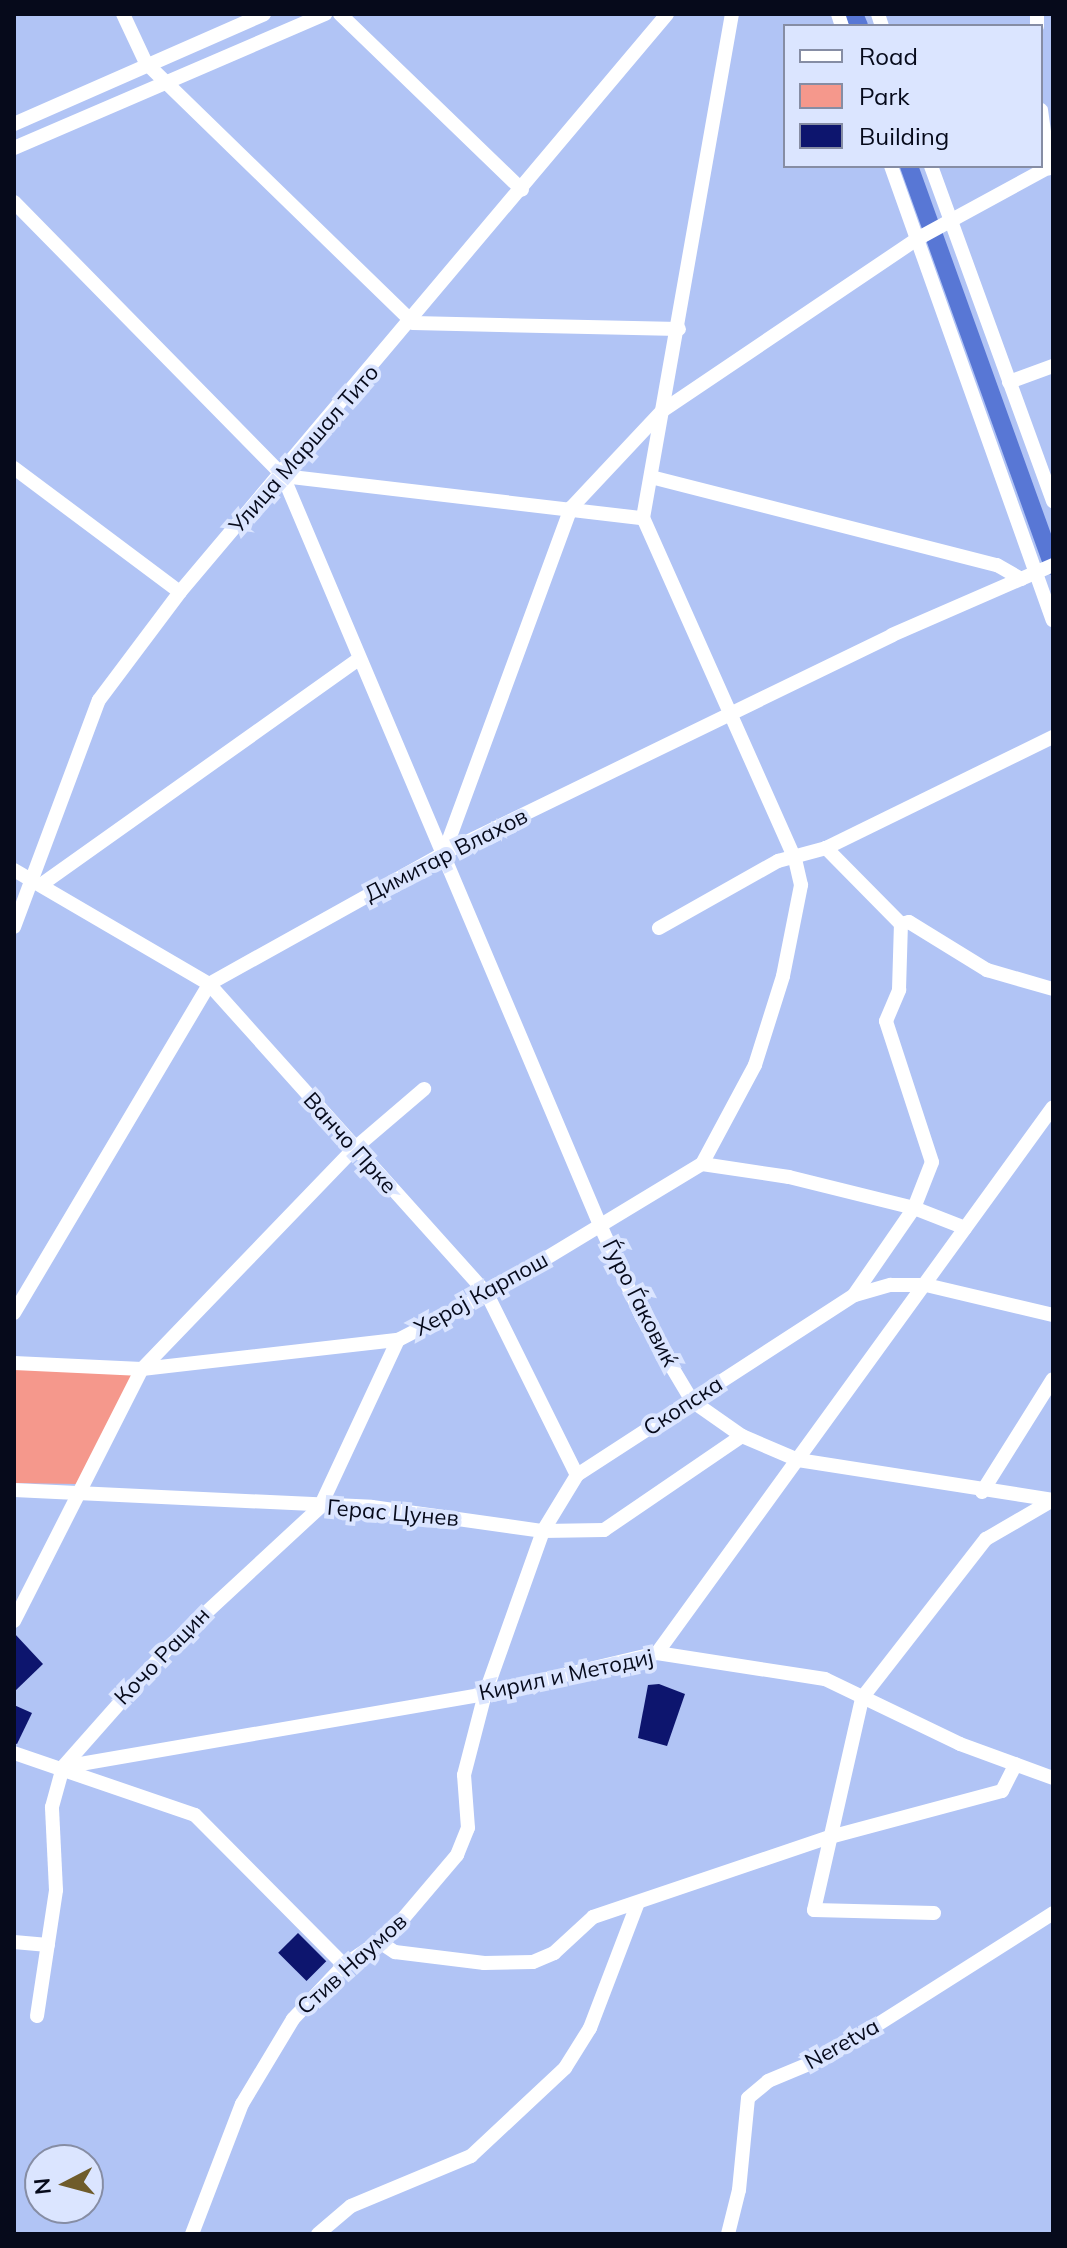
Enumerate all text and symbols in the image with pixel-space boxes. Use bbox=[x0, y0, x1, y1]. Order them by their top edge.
legend bbox=[783, 24, 1043, 168]
text: Road bbox=[859, 41, 918, 71]
text: Park bbox=[859, 81, 910, 111]
text: Building bbox=[859, 121, 949, 151]
street label: Улица Маршал Тито bbox=[224, 359, 384, 539]
street label: Димитар Влахов bbox=[360, 803, 532, 907]
street label: Ванчо Прке bbox=[298, 1087, 402, 1199]
street label: Ѓуро Ѓаковиќ bbox=[597, 1235, 683, 1371]
street label: Херој Карпош bbox=[409, 1246, 553, 1342]
street label: Скопска bbox=[638, 1371, 728, 1441]
street label: Герас Цунев bbox=[326, 1494, 460, 1532]
street label: Кочо Рацин bbox=[109, 1602, 215, 1710]
street label: Кирил и Методиј bbox=[477, 1644, 655, 1706]
street label: Стив Наумов bbox=[292, 1908, 412, 2020]
street label: Neretva bbox=[800, 2013, 884, 2075]
north arrow bbox=[24, 2144, 104, 2224]
text: N bbox=[27, 2177, 57, 2196]

